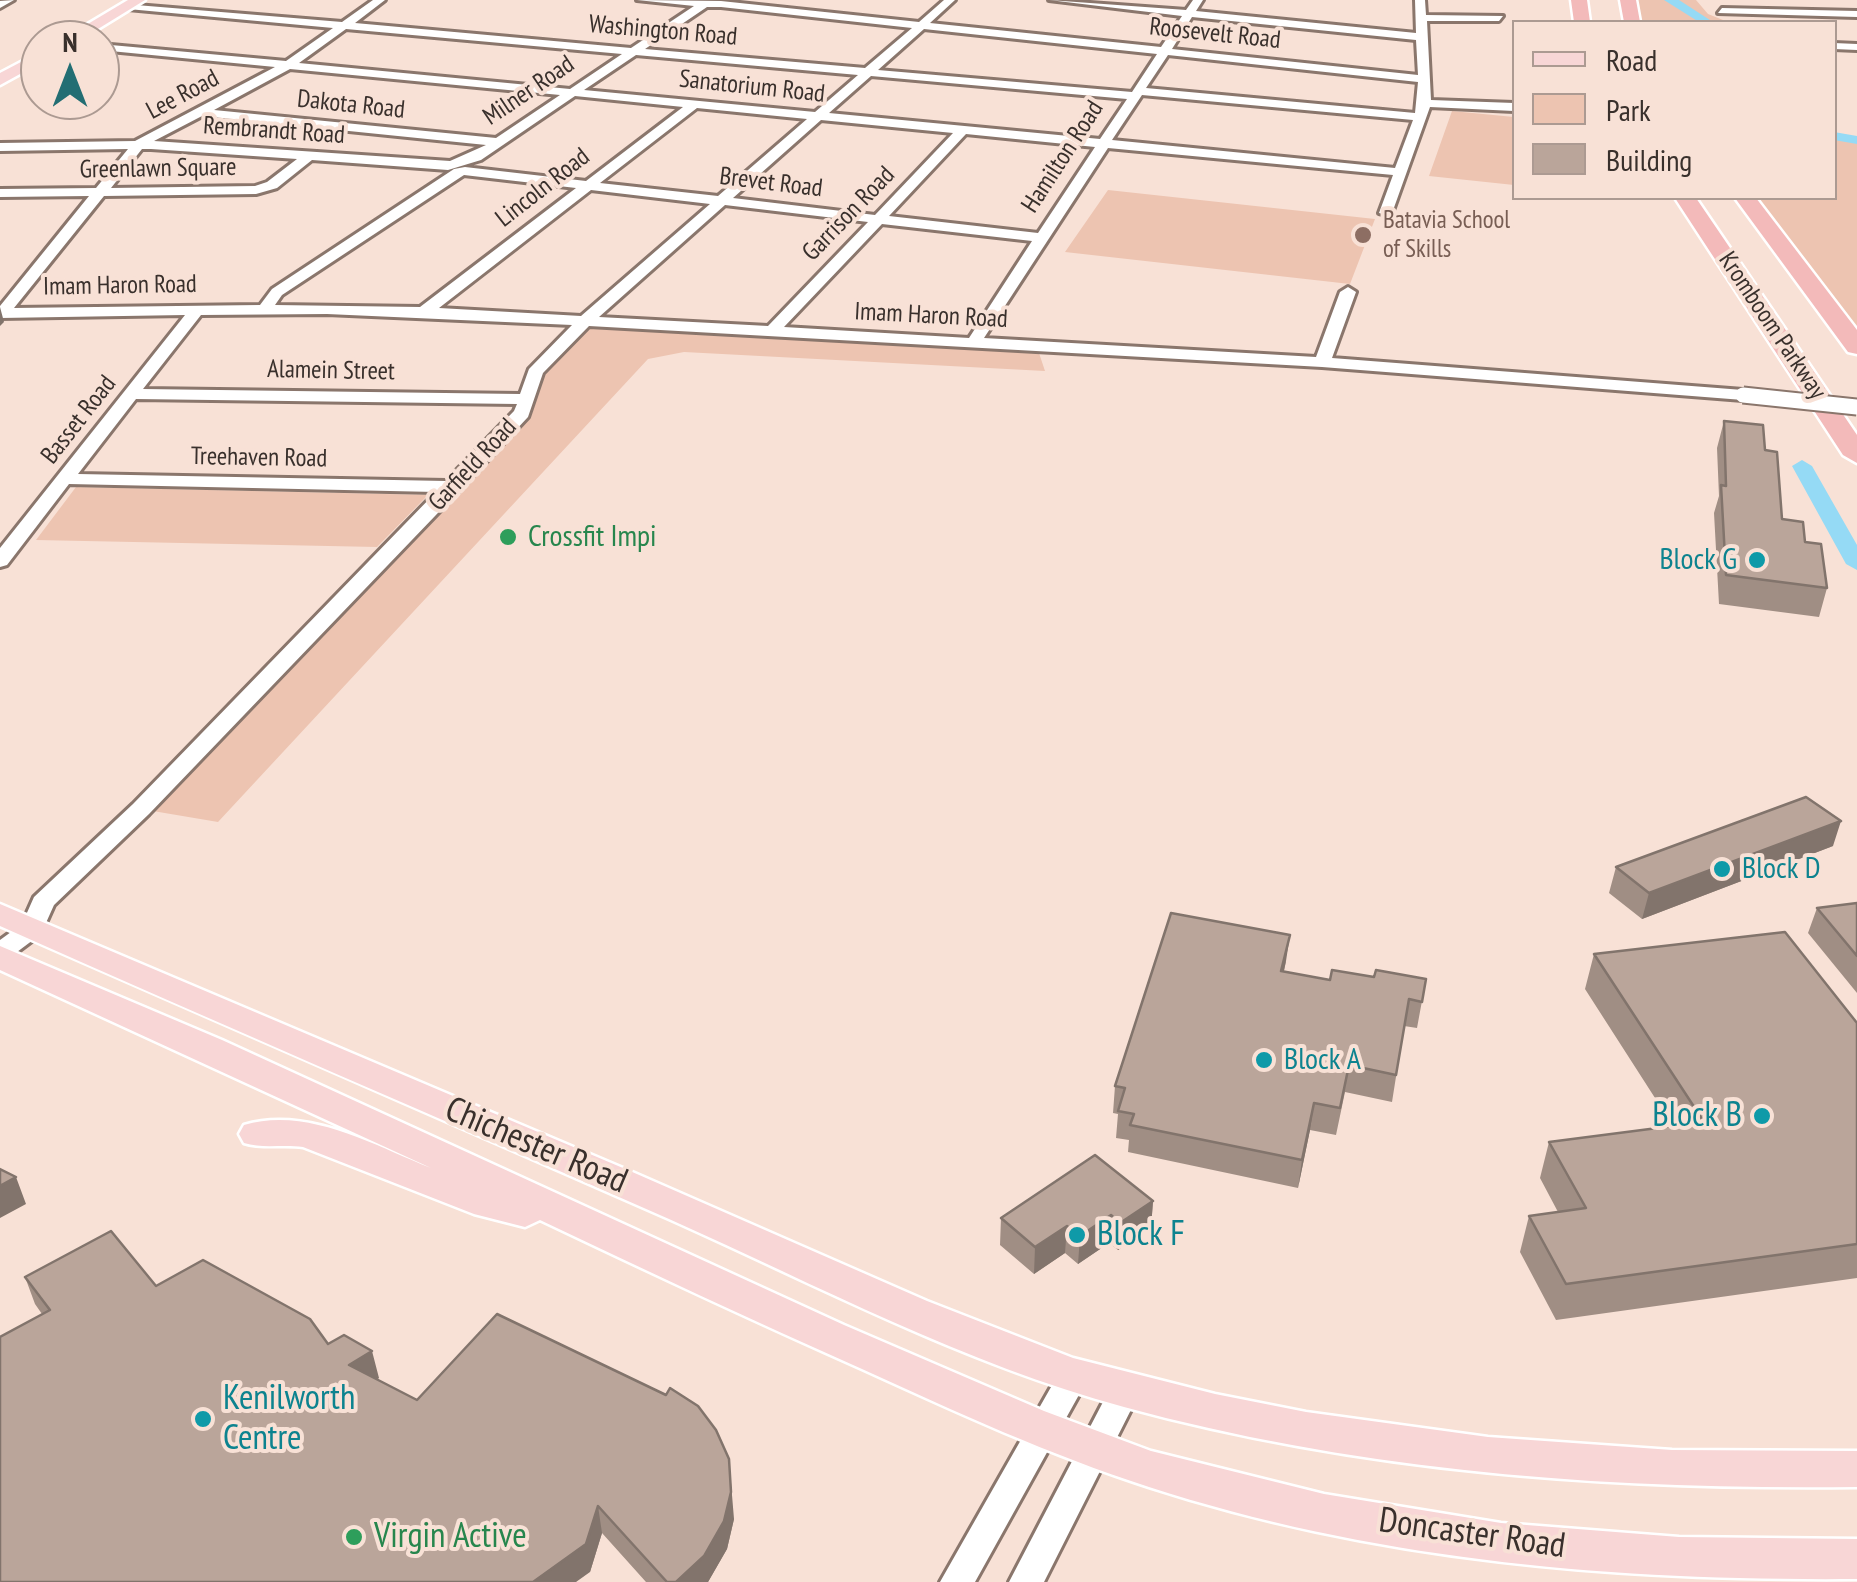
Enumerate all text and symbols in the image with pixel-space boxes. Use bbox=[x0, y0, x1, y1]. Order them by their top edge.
street label: Washington Road bbox=[587, 10, 739, 52]
street label: Roosevelt Road bbox=[1148, 12, 1282, 56]
north arrow bbox=[20, 20, 120, 120]
legend bbox=[1512, 20, 1837, 200]
text: N bbox=[62, 23, 78, 60]
text: Road bbox=[1606, 40, 1657, 79]
street label: Milner Road bbox=[478, 50, 580, 132]
street label: Lee Road bbox=[142, 64, 224, 126]
street label: Sanatorium Road bbox=[678, 64, 826, 110]
street label: Dakota Road bbox=[296, 84, 406, 126]
text: Park bbox=[1606, 90, 1651, 129]
street label: Hamilton Road bbox=[1016, 95, 1110, 219]
street label: Rembrandt Road bbox=[202, 111, 346, 151]
text: Building bbox=[1606, 140, 1692, 179]
street label: Lincoln Road bbox=[490, 142, 596, 234]
street label: Greenlawn Square bbox=[79, 153, 237, 185]
street label: Garrison Road bbox=[797, 161, 901, 267]
street label: Brevet Road bbox=[718, 162, 824, 204]
place label: Batavia School of Skills bbox=[1383, 206, 1510, 265]
marker: Batavia School of Skills bbox=[1352, 224, 1374, 246]
street label: Kromboom Parkway bbox=[1712, 247, 1832, 405]
street label: Imam Haron Road bbox=[43, 270, 197, 302]
street label: Imam Haron Road bbox=[853, 297, 1009, 335]
street label: Alamein Street bbox=[267, 355, 395, 387]
street label: Basset Road bbox=[35, 370, 123, 470]
street label: Garfield Road bbox=[423, 413, 523, 517]
street label: Treehaven Road bbox=[191, 442, 327, 474]
place label: Crossfit Impi bbox=[528, 519, 657, 555]
marker: Crossfit Impi bbox=[497, 526, 519, 548]
place label: Block G bbox=[1659, 542, 1737, 578]
marker: Block G bbox=[1746, 549, 1768, 571]
place label: Block D bbox=[1742, 851, 1821, 887]
marker: Block D bbox=[1711, 858, 1733, 880]
place label: Block A bbox=[1284, 1042, 1361, 1078]
marker: Block A bbox=[1253, 1049, 1275, 1071]
street label: Chichester Road bbox=[439, 1089, 633, 1203]
place label: Block B bbox=[1652, 1095, 1742, 1137]
marker: Block B bbox=[1751, 1105, 1773, 1127]
place label: Block F bbox=[1097, 1214, 1185, 1256]
marker: Block F bbox=[1066, 1224, 1088, 1246]
place label: Kenilworth Centre bbox=[223, 1378, 355, 1460]
marker: Kenilworth Centre bbox=[192, 1408, 214, 1430]
street label: Doncaster Road bbox=[1376, 1500, 1568, 1568]
place label: Virgin Active bbox=[374, 1516, 527, 1558]
marker: Virgin Active bbox=[343, 1526, 365, 1548]

